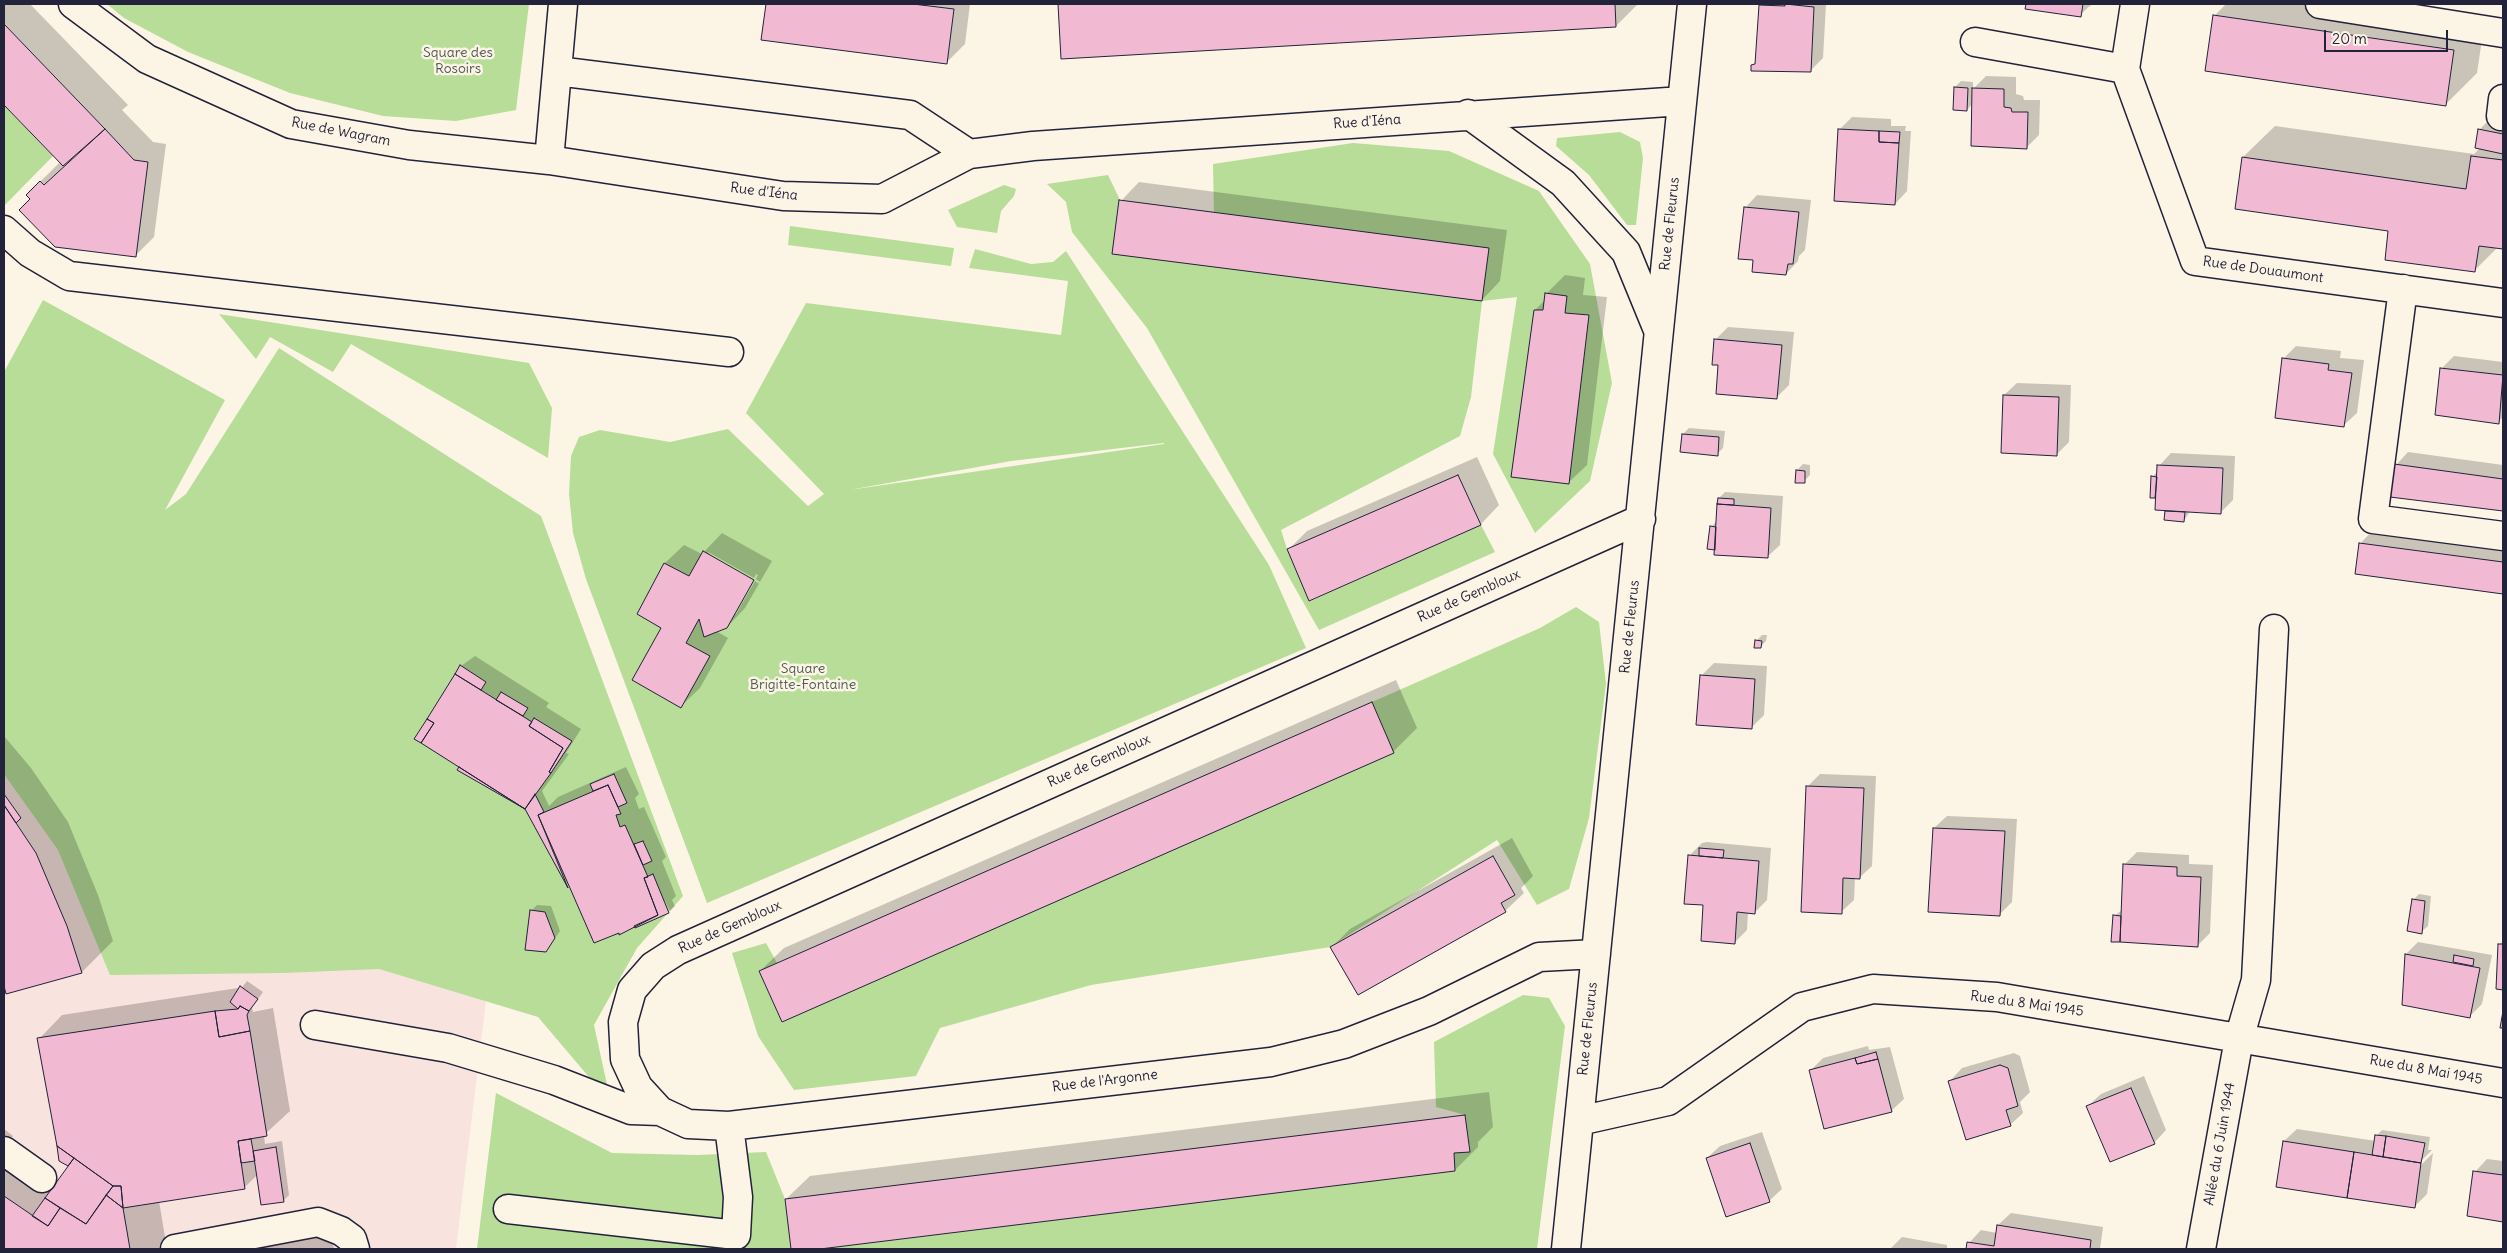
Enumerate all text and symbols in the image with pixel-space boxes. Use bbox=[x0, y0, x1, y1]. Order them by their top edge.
scale bar bbox=[2327, 20, 2451, 52]
text: 20 m bbox=[2332, 29, 2367, 48]
park label: Square des Rosoirs bbox=[423, 45, 493, 78]
street label: Rue d'Iéna bbox=[1333, 111, 1401, 133]
street label: Rue de Wagram bbox=[290, 114, 392, 150]
street label: Rue de Fleurus bbox=[1657, 176, 1683, 272]
street label: Rue d'Iéna bbox=[729, 180, 799, 204]
street label: Rue de Douaumont bbox=[2202, 253, 2324, 287]
street label: Rue de Gembloux bbox=[1415, 566, 1523, 626]
street label: Rue de Fleurus bbox=[1617, 579, 1643, 675]
park label: Square Brigitte-Fontaine bbox=[750, 661, 856, 694]
street label: Rue de Gembloux bbox=[1045, 731, 1153, 791]
street label: Rue de Gembloux bbox=[676, 897, 784, 957]
street label: Rue de Fleurus bbox=[1575, 981, 1601, 1077]
street label: Rue du 8 Mai 1945 bbox=[1969, 988, 2085, 1020]
street label: Rue du 8 Mai 1945 bbox=[2368, 1052, 2484, 1088]
street label: Rue de l'Argonne bbox=[1051, 1066, 1159, 1096]
street label: Allée du 6 Juin 1944 bbox=[2201, 1081, 2239, 1207]

